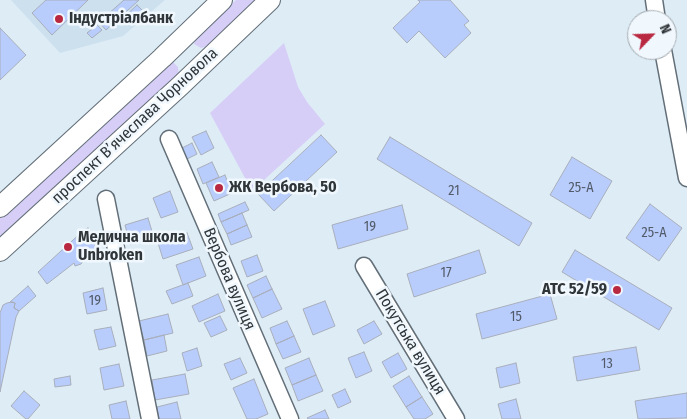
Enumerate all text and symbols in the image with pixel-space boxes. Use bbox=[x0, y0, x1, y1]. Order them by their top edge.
place label: Індустріалбанк bbox=[69, 9, 173, 29]
north arrow bbox=[627, 10, 677, 60]
marker: Індустріалбанк bbox=[53, 13, 65, 25]
text: N bbox=[656, 22, 675, 36]
street label: проспект Вʼячеслава Чорновола bbox=[48, 44, 222, 208]
place label: ЖК Вербова, 50 bbox=[229, 178, 337, 198]
house number: 25-А bbox=[569, 180, 593, 196]
marker: ЖК Вербова, 50 bbox=[213, 182, 225, 194]
house number: 21 bbox=[448, 183, 460, 199]
house number: 19 bbox=[364, 219, 376, 235]
street label: Вербова вулиця bbox=[199, 225, 259, 333]
house number: 25-А bbox=[642, 225, 666, 241]
place label: Медична школа Unbroken bbox=[78, 228, 186, 266]
marker: Медична школа Unbroken bbox=[62, 241, 74, 253]
house number: 17 bbox=[440, 265, 452, 281]
place label: АТС 52/59 bbox=[542, 280, 607, 300]
marker: АТС 52/59 bbox=[611, 284, 623, 296]
street label: Покутська вулиця bbox=[371, 286, 449, 398]
house number: 19 bbox=[89, 293, 101, 309]
house number: 15 bbox=[510, 309, 522, 325]
house number: 13 bbox=[601, 356, 613, 372]

